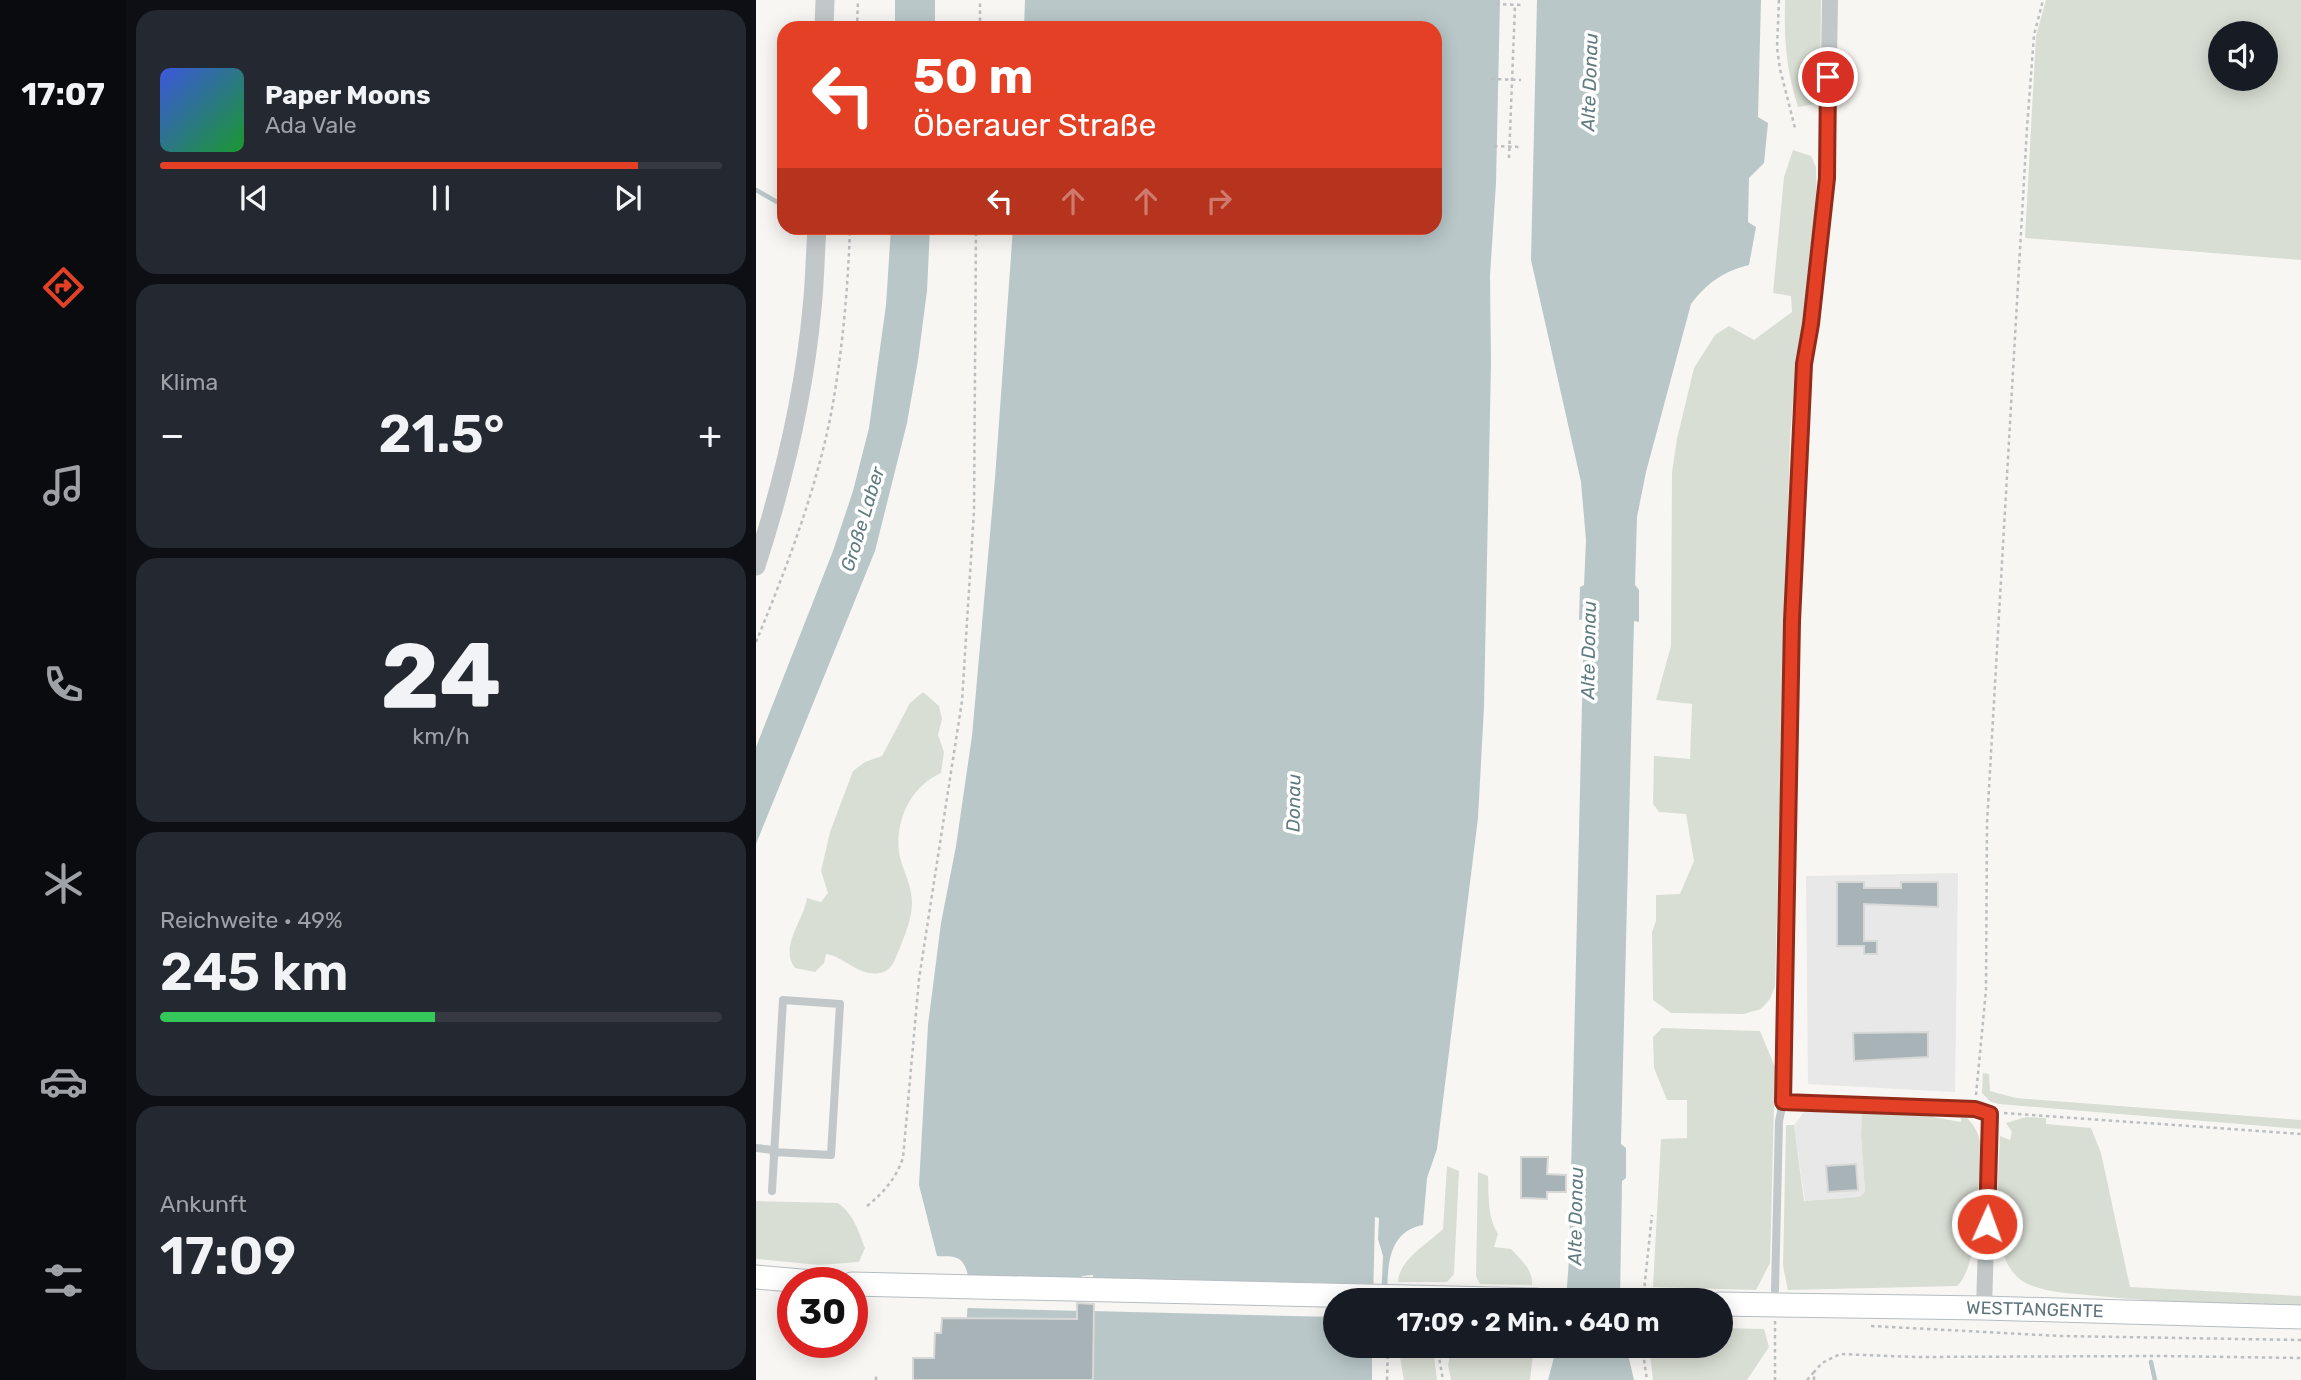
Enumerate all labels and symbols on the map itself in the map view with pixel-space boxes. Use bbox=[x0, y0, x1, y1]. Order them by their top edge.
water label: Alte Donau bbox=[1576, 33, 1603, 132]
pin bbox=[1798, 47, 1858, 107]
water label: Große Laber bbox=[836, 463, 890, 574]
water label: Alte Donau bbox=[1576, 601, 1601, 700]
water label: Donau bbox=[1281, 774, 1306, 832]
water label: Alte Donau bbox=[1563, 1167, 1588, 1266]
position arrow bbox=[1950, 1187, 2024, 1261]
speed limit sign: 30 bbox=[777, 1267, 868, 1358]
street label: WESTTANGENTE bbox=[1966, 1297, 2104, 1322]

